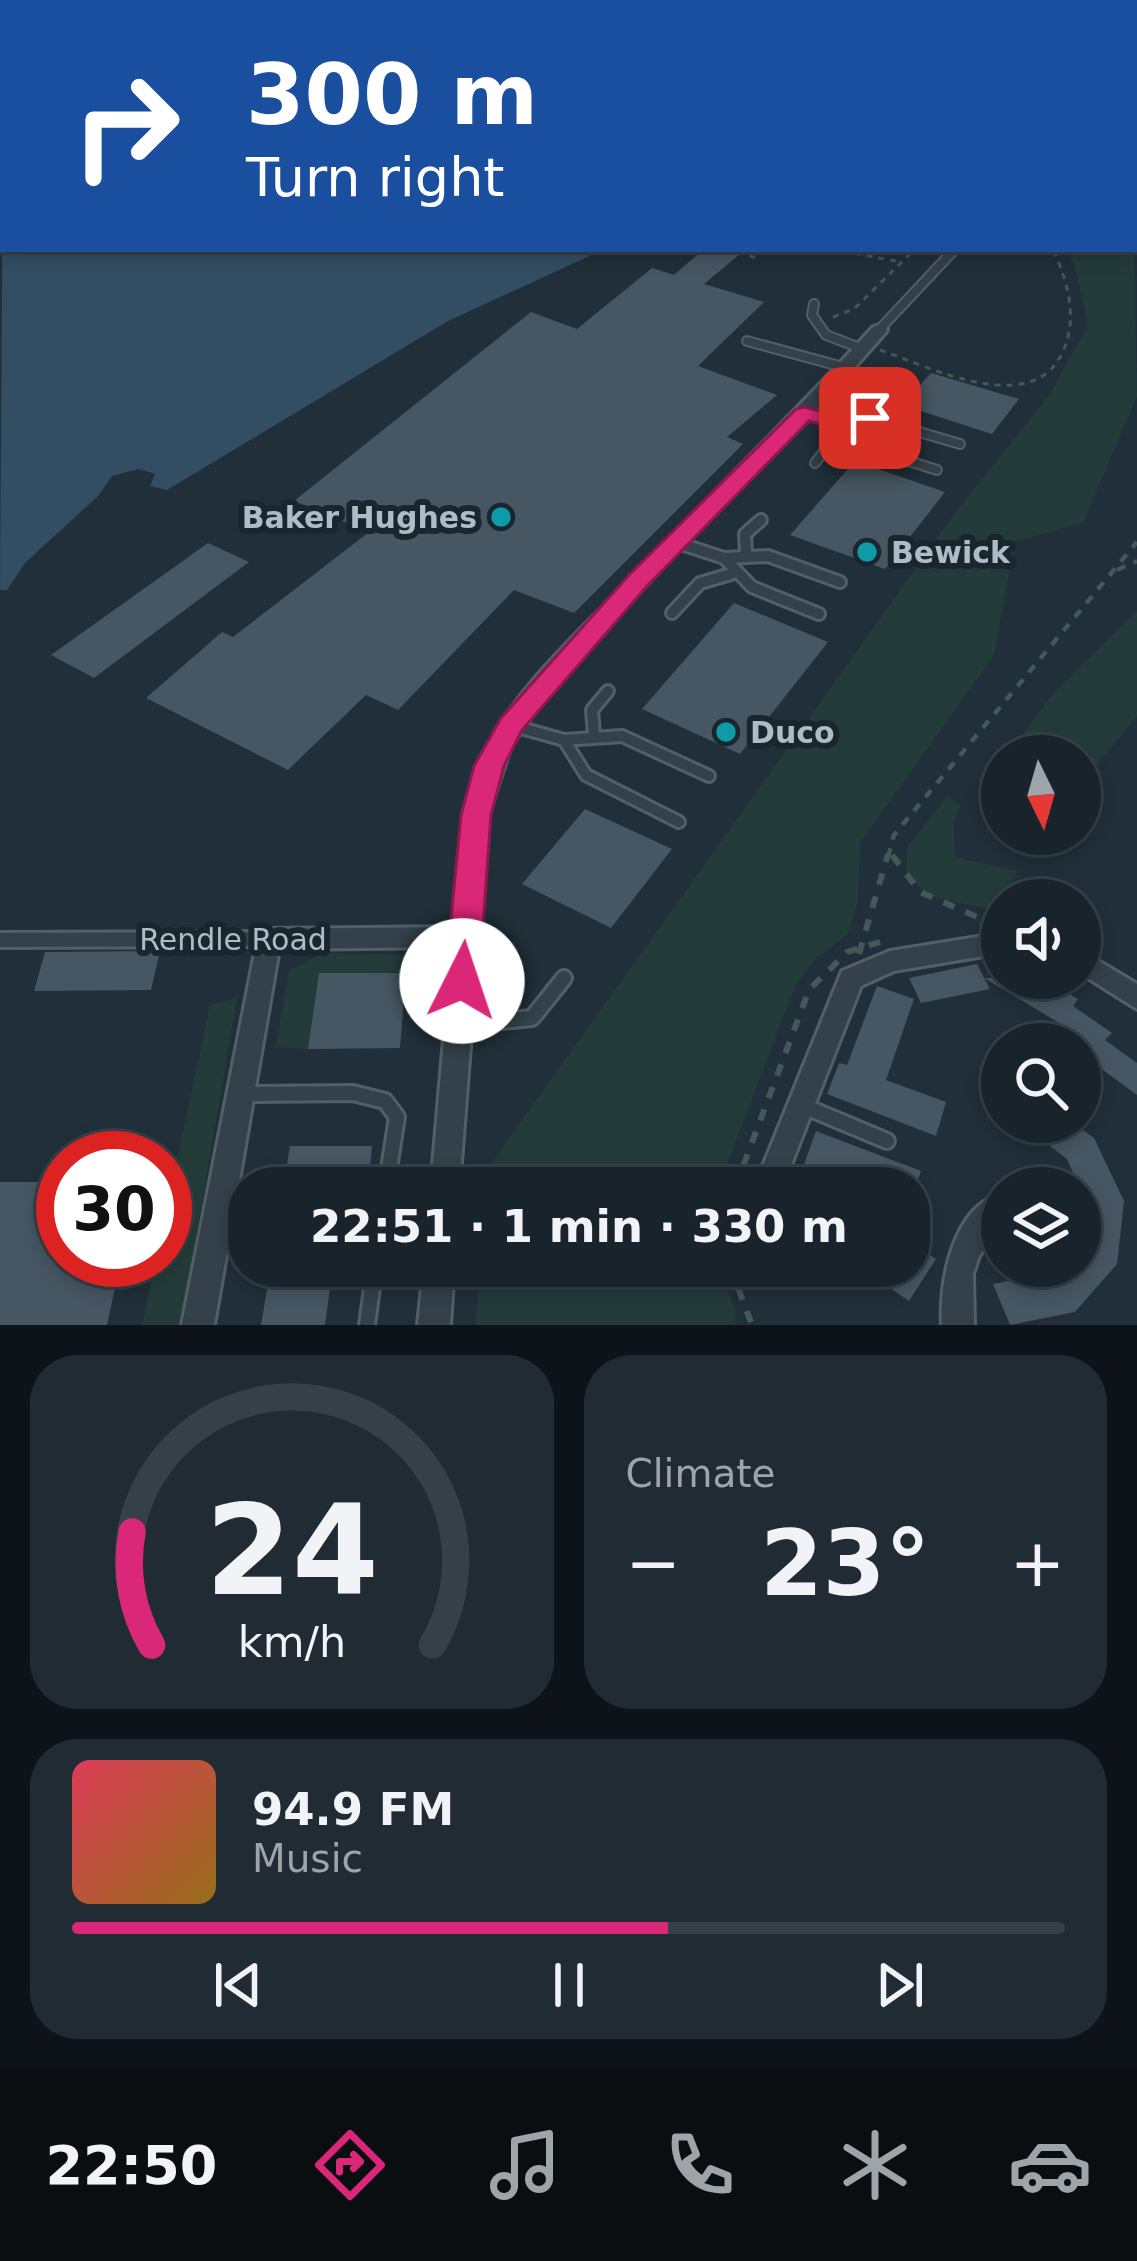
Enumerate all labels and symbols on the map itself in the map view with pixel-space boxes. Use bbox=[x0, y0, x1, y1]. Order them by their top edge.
pin bbox=[819, 367, 921, 469]
place label: Baker Hughes bbox=[242, 500, 477, 535]
marker: Baker Hughes bbox=[488, 504, 514, 530]
place label: Bewick bbox=[891, 535, 1011, 570]
marker: Bewick bbox=[854, 539, 880, 565]
place label: Duco bbox=[750, 715, 835, 750]
marker: Duco bbox=[713, 719, 739, 745]
north arrow bbox=[981, 735, 1101, 855]
position arrow bbox=[399, 918, 525, 1044]
street label: Rendle Road bbox=[139, 922, 327, 957]
speed limit sign: 30 bbox=[36, 1131, 192, 1287]

